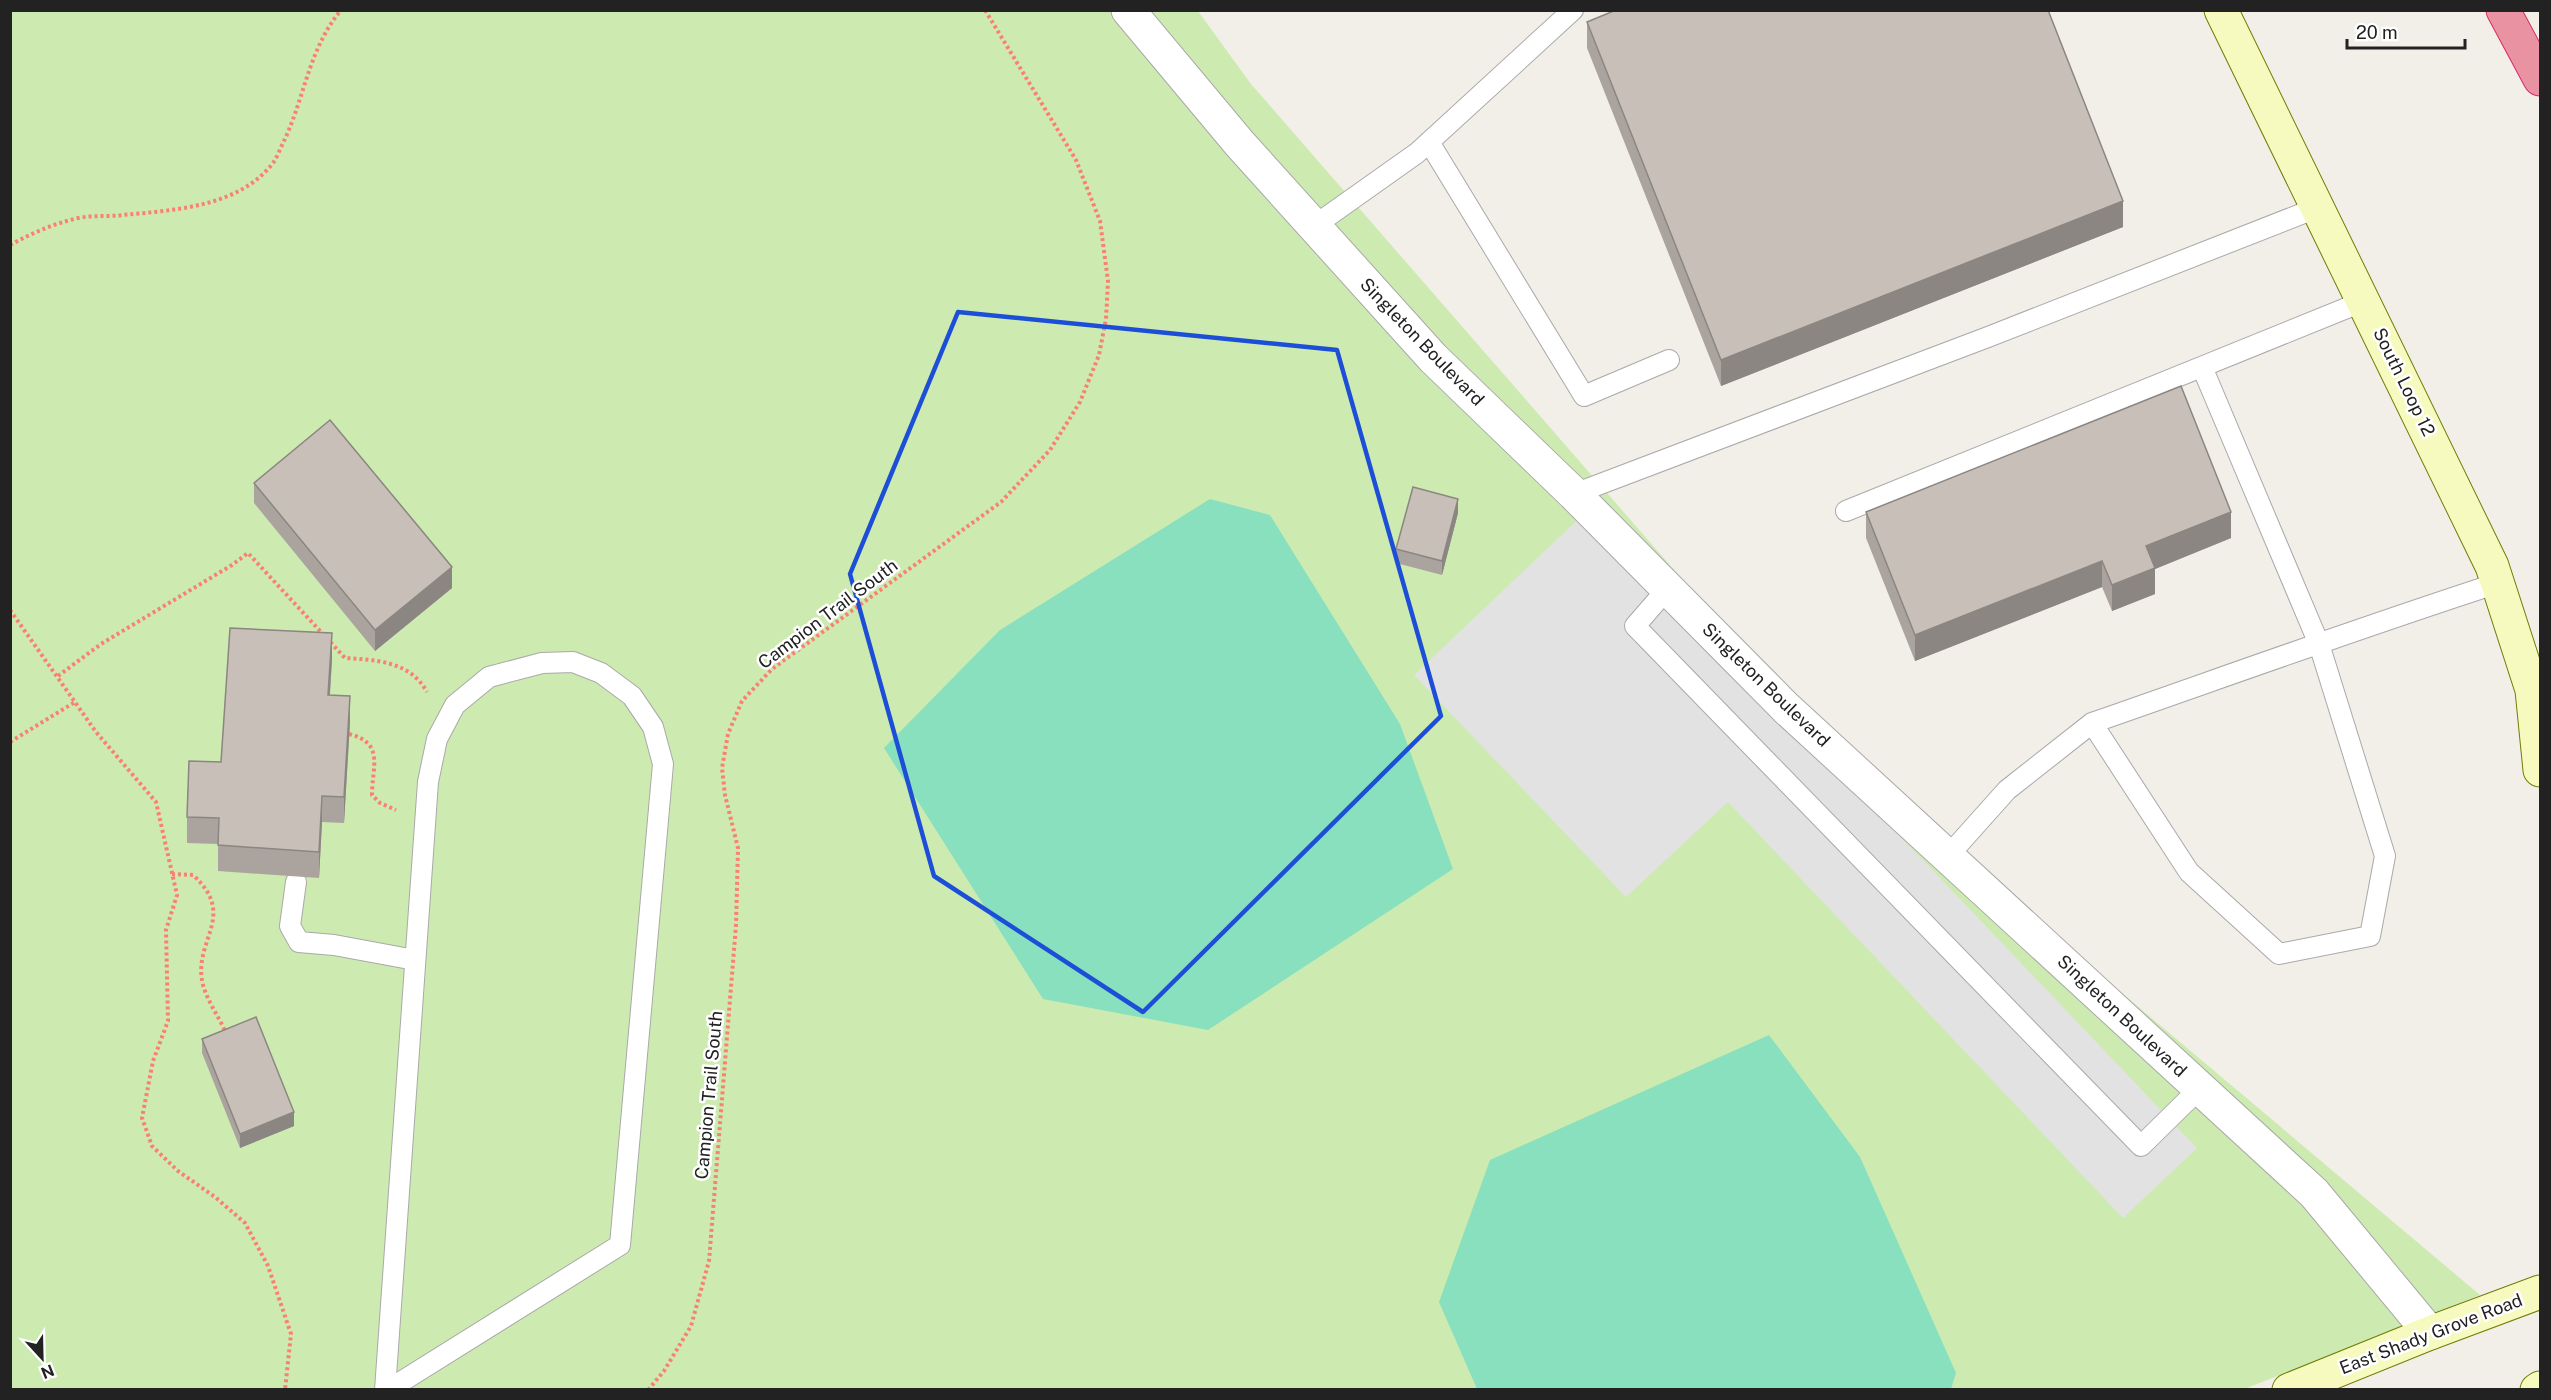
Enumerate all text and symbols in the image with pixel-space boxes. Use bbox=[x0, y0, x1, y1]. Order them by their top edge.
scale bar bbox=[2347, 12, 2466, 50]
text: 20 m bbox=[2356, 22, 2398, 43]
street label: Singleton Boulevard bbox=[1356, 274, 1489, 410]
street label: South Loop 12 bbox=[2369, 324, 2440, 439]
street label: Campion Trail South bbox=[754, 554, 902, 673]
street label: Singleton Boulevard bbox=[1698, 618, 1834, 751]
street label: Singleton Boulevard bbox=[2053, 950, 2191, 1081]
street label: Campion Trail South bbox=[691, 1010, 726, 1180]
street label: East Shady Grove Road bbox=[2336, 1289, 2525, 1378]
north arrow bbox=[12, 1328, 72, 1388]
text: N bbox=[38, 1360, 57, 1383]

